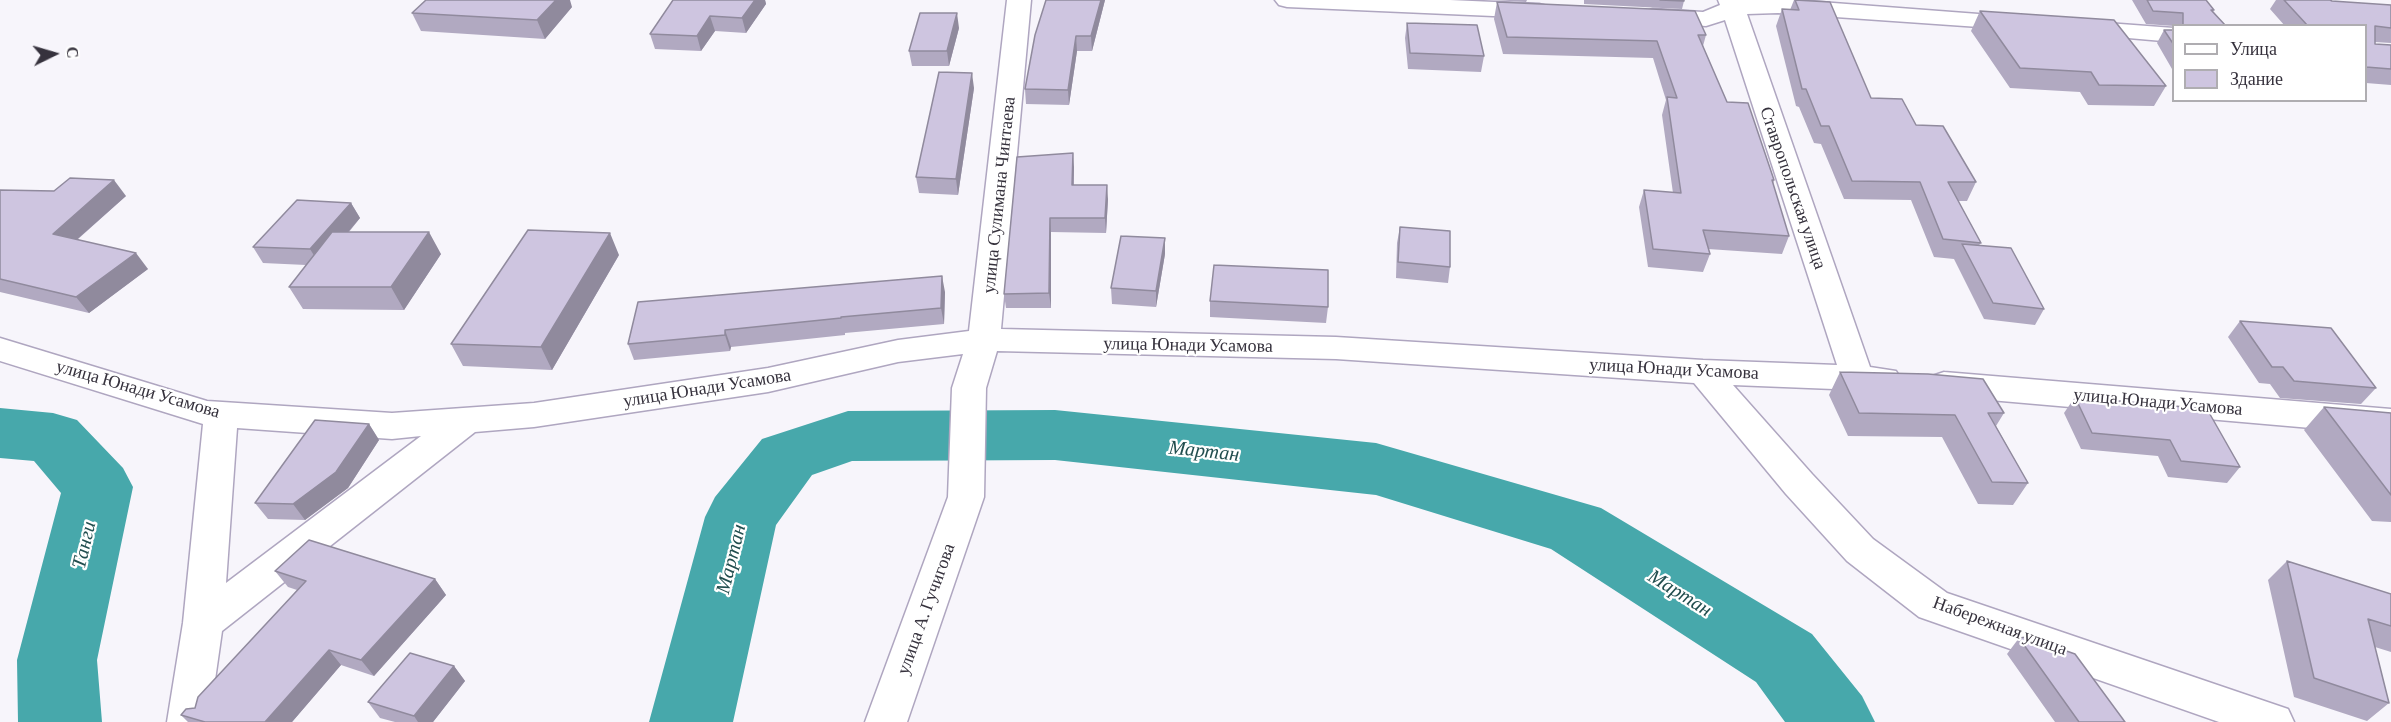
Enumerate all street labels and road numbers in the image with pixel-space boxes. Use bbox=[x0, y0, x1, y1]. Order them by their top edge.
street label: улица Сулимана Чинтаева bbox=[978, 96, 1020, 294]
street label: Ставропольская улица bbox=[1755, 104, 1831, 272]
street label: улица Юнади Усамова bbox=[1103, 333, 1273, 357]
street label: улица Юнади Усамова bbox=[1589, 354, 1759, 384]
street label: улица Юнади Усамова bbox=[54, 355, 222, 423]
street label: улица Юнади Усамова bbox=[622, 364, 792, 412]
street label: улица Юнади Усамова bbox=[2073, 384, 2243, 420]
street label: улица А. Гучигова bbox=[892, 541, 960, 677]
street label: Набережная улица bbox=[1930, 592, 2070, 660]

